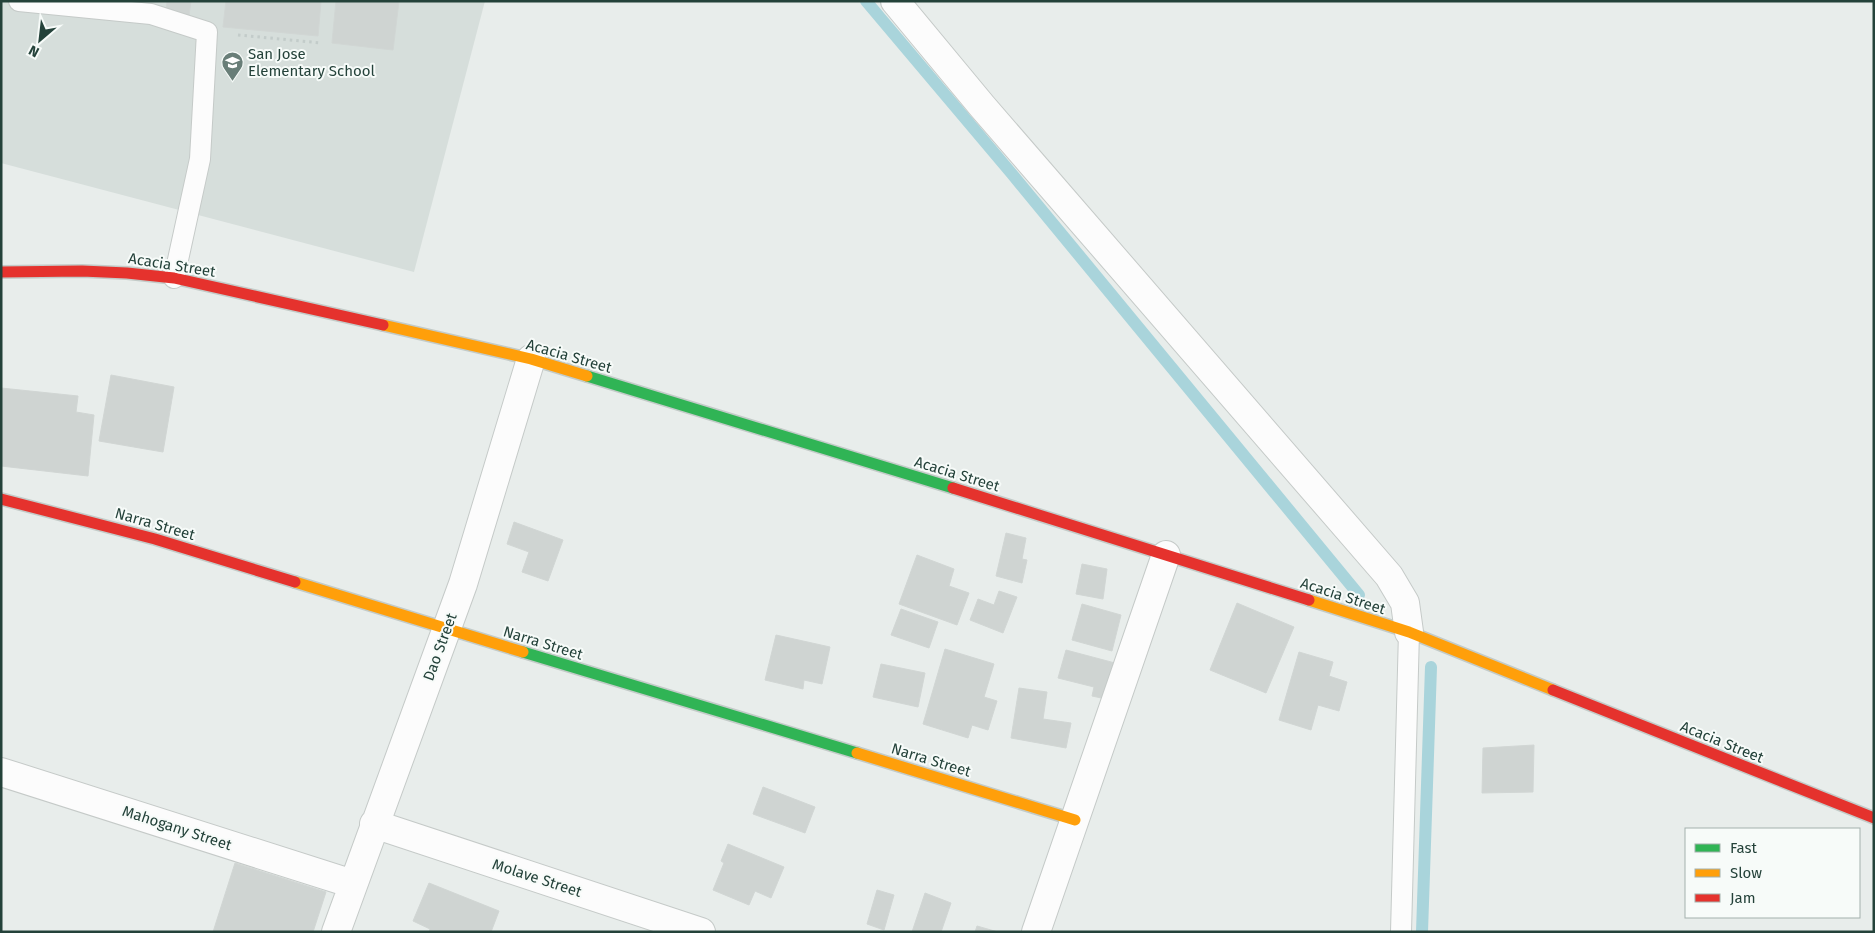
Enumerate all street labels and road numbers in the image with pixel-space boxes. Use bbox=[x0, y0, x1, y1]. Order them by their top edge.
street label: Acacia Street bbox=[127, 249, 217, 281]
street label: Acacia Street bbox=[524, 335, 614, 377]
street label: Acacia Street bbox=[912, 453, 1002, 496]
street label: Narra Street bbox=[113, 504, 198, 544]
street label: Acacia Street bbox=[1298, 574, 1388, 618]
street label: Dao Street bbox=[419, 610, 461, 683]
street label: Narra Street bbox=[501, 622, 586, 664]
street label: Acacia Street bbox=[1678, 717, 1767, 767]
street label: Narra Street bbox=[889, 739, 974, 781]
street label: Mahogany Street bbox=[120, 802, 234, 854]
street label: Molave Street bbox=[490, 855, 584, 901]

